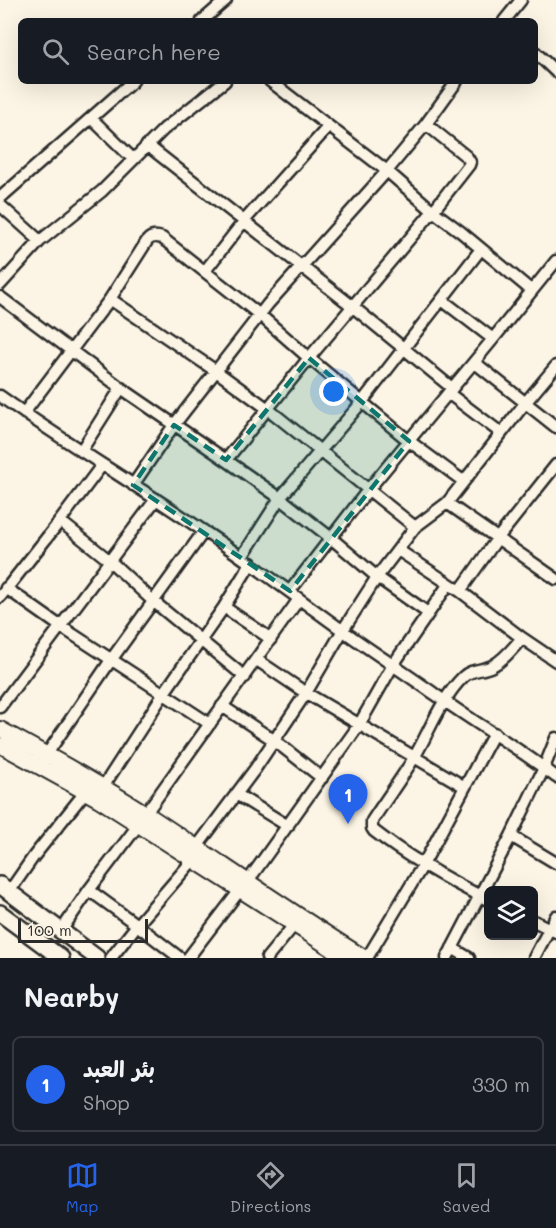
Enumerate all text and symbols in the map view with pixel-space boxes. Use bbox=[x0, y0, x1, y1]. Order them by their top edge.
search box bbox=[18, 18, 538, 84]
icon: search bbox=[39, 35, 72, 68]
text: Search here bbox=[87, 37, 221, 66]
your location bbox=[319, 377, 348, 406]
pin: 1 bbox=[328, 774, 368, 824]
map controls bbox=[484, 886, 538, 940]
button: layers bbox=[484, 886, 538, 940]
scale bar bbox=[18, 916, 148, 944]
text: 100 m bbox=[27, 919, 72, 940]
text: Nearby bbox=[24, 980, 119, 1014]
text: بئر العبد bbox=[83, 1054, 155, 1083]
text: 1 bbox=[41, 1071, 50, 1097]
text: 330 m bbox=[472, 1071, 530, 1097]
text: Shop bbox=[83, 1089, 130, 1115]
tab: Map bbox=[66, 1159, 99, 1216]
tab: Directions bbox=[230, 1159, 311, 1216]
tab: Saved bbox=[443, 1159, 490, 1216]

